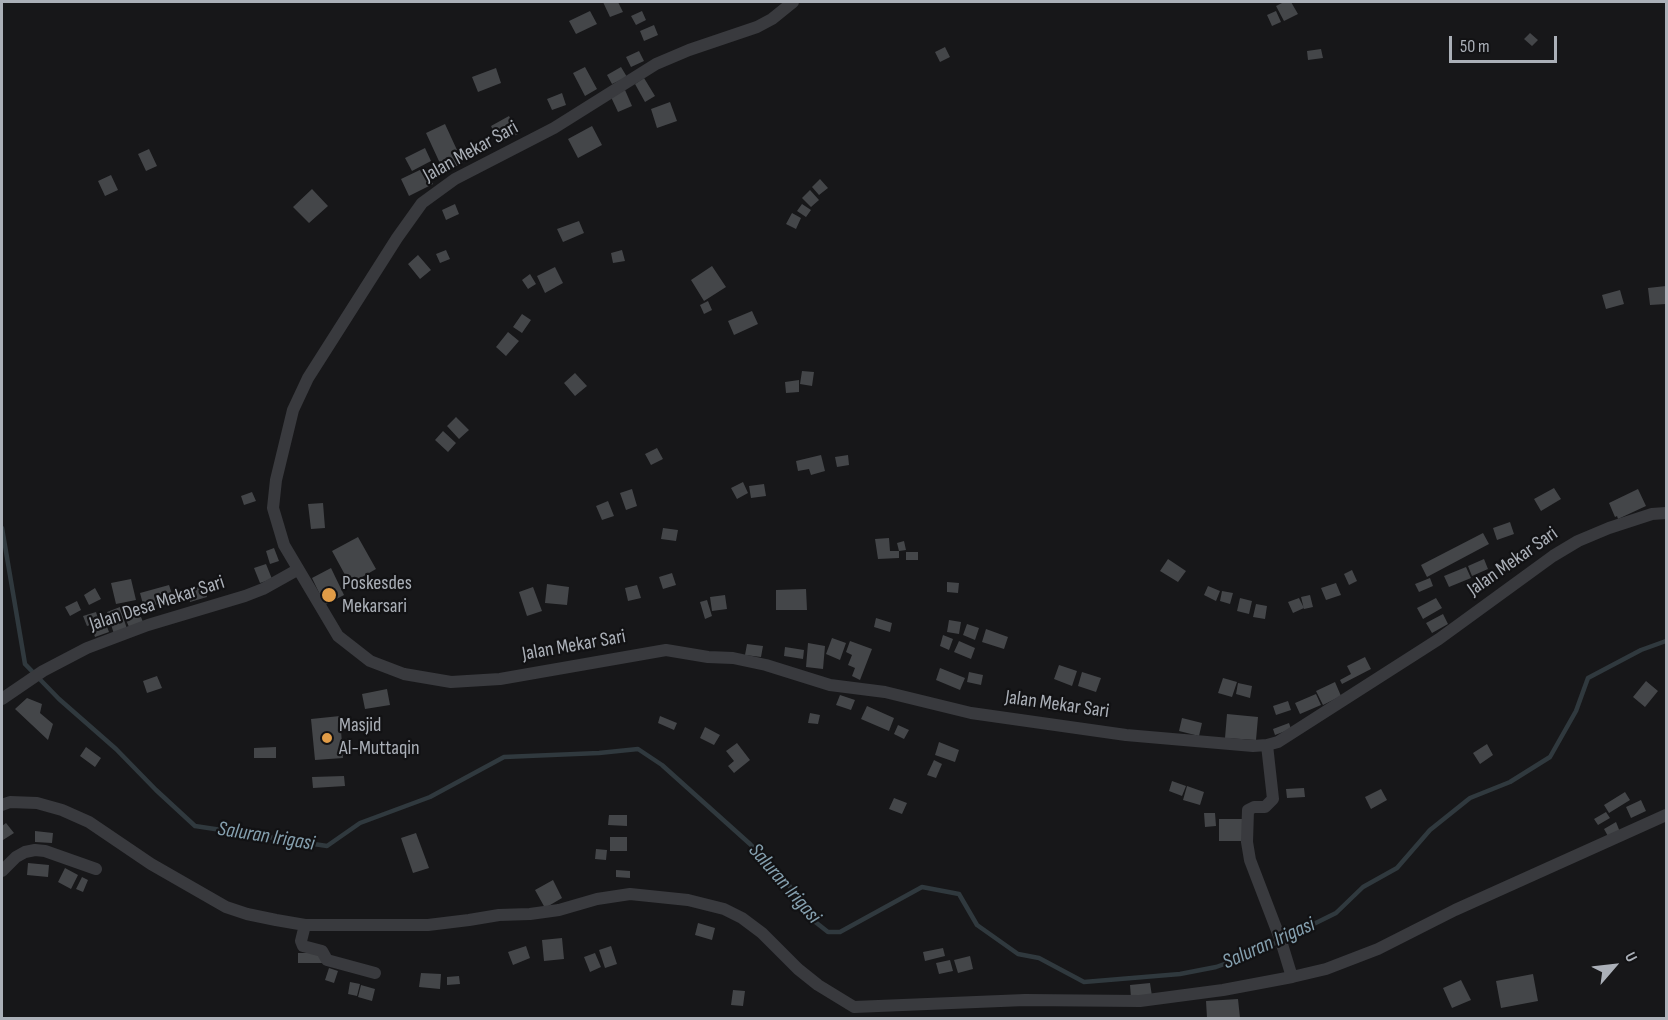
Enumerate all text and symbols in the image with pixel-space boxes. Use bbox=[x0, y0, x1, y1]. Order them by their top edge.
scale bar bbox=[1452, 24, 1560, 62]
text: 50 m bbox=[1460, 36, 1490, 57]
street label: Jalan Mekar Sari bbox=[419, 116, 523, 188]
street label: Jalan Mekar Sari bbox=[1463, 522, 1563, 602]
street label: Jalan Desa Mekar Sari bbox=[86, 571, 228, 637]
place label: Poskesdes Mekarsari bbox=[342, 572, 412, 619]
marker: Poskesdes Mekarsari bbox=[320, 586, 338, 604]
street label: Jalan Mekar Sari bbox=[520, 625, 628, 667]
street label: Jalan Mekar Sari bbox=[1003, 686, 1111, 724]
place label: Masjid Al-Muttaqin bbox=[339, 714, 420, 761]
marker: Masjid Al-Muttaqin bbox=[320, 731, 334, 745]
water label: Saluran Irigasi bbox=[216, 817, 316, 857]
water label: Saluran Irigasi bbox=[742, 839, 826, 929]
water label: Saluran Irigasi bbox=[1219, 913, 1319, 975]
north arrow bbox=[1584, 936, 1644, 996]
text: U bbox=[1620, 949, 1641, 965]

